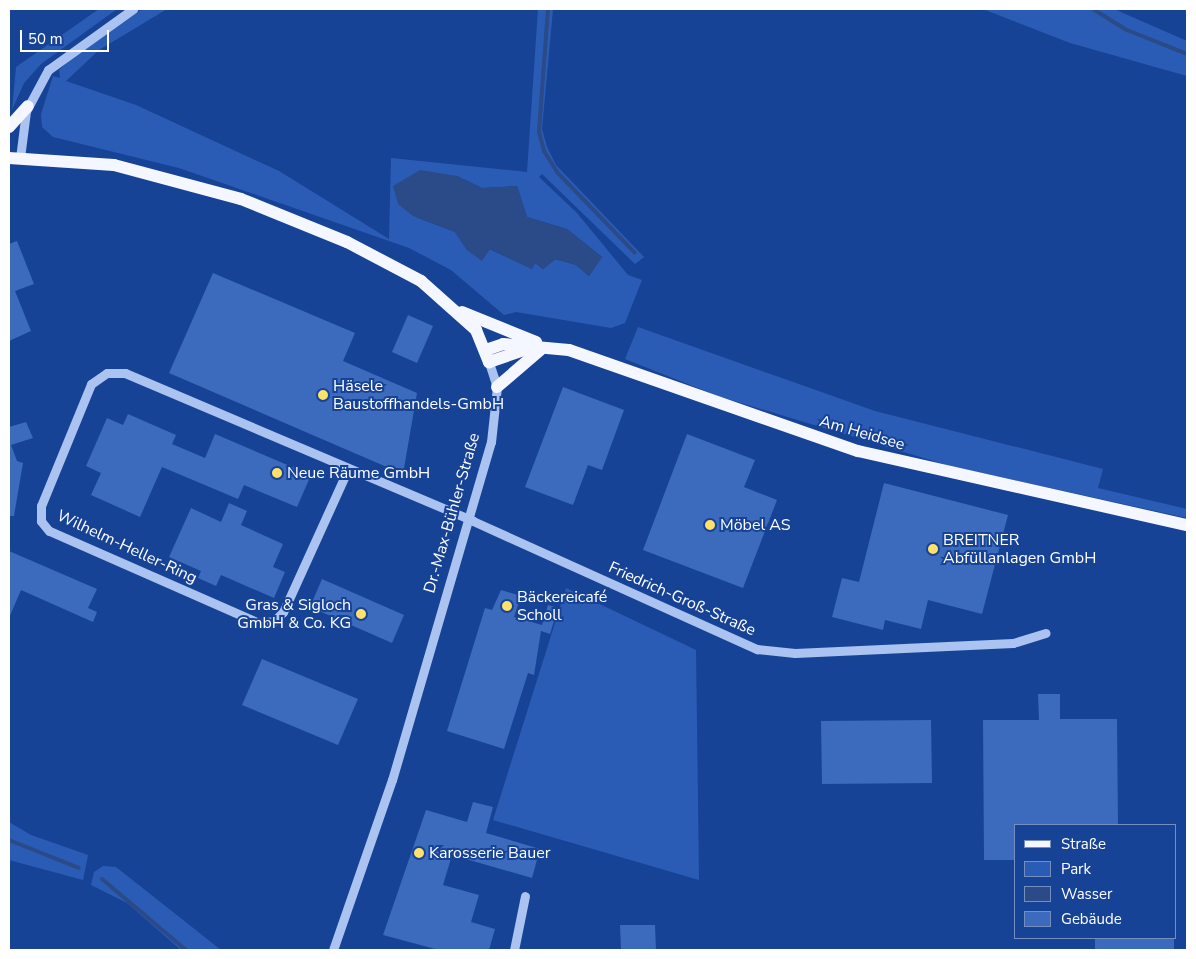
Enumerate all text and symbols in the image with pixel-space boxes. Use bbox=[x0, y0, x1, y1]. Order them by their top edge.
scale bar bbox=[22, 20, 111, 52]
text: 50 m bbox=[28, 29, 63, 49]
place label: Häsele Baustoffhandels-GmbH bbox=[333, 376, 504, 414]
marker: Häsele Baustoffhandels-GmbH bbox=[317, 389, 329, 401]
street label: Am Heidsee bbox=[817, 412, 907, 454]
street label: Dr.-Max-Bühler-Straße bbox=[420, 431, 484, 595]
place label: Neue Räume GmbH bbox=[287, 463, 430, 483]
marker: Neue Räume GmbH bbox=[271, 467, 283, 479]
street label: Wilhelm-Heller-Ring bbox=[54, 506, 200, 588]
place label: Möbel AS bbox=[720, 515, 791, 535]
marker: Möbel AS bbox=[704, 519, 716, 531]
place label: BREITNER Abfüllanlagen GmbH bbox=[943, 530, 1096, 568]
marker: BREITNER Abfüllanlagen GmbH bbox=[927, 543, 939, 555]
street label: Friedrich-Groß-Straße bbox=[605, 558, 759, 640]
place label: Bäckereicafé Scholl bbox=[517, 587, 607, 625]
place label: Gras & Sigloch GmbH & Co. KG bbox=[237, 595, 351, 633]
marker: Bäckereicafé Scholl bbox=[501, 600, 513, 612]
marker: Gras & Sigloch GmbH & Co. KG bbox=[355, 608, 367, 620]
legend bbox=[1014, 824, 1176, 939]
text: Straße bbox=[1061, 834, 1106, 854]
place label: Karosserie Bauer bbox=[429, 843, 550, 863]
marker: Karosserie Bauer bbox=[413, 847, 425, 859]
text: Park bbox=[1061, 859, 1091, 879]
text: Wasser bbox=[1061, 884, 1112, 904]
text: Gebäude bbox=[1061, 909, 1122, 929]

